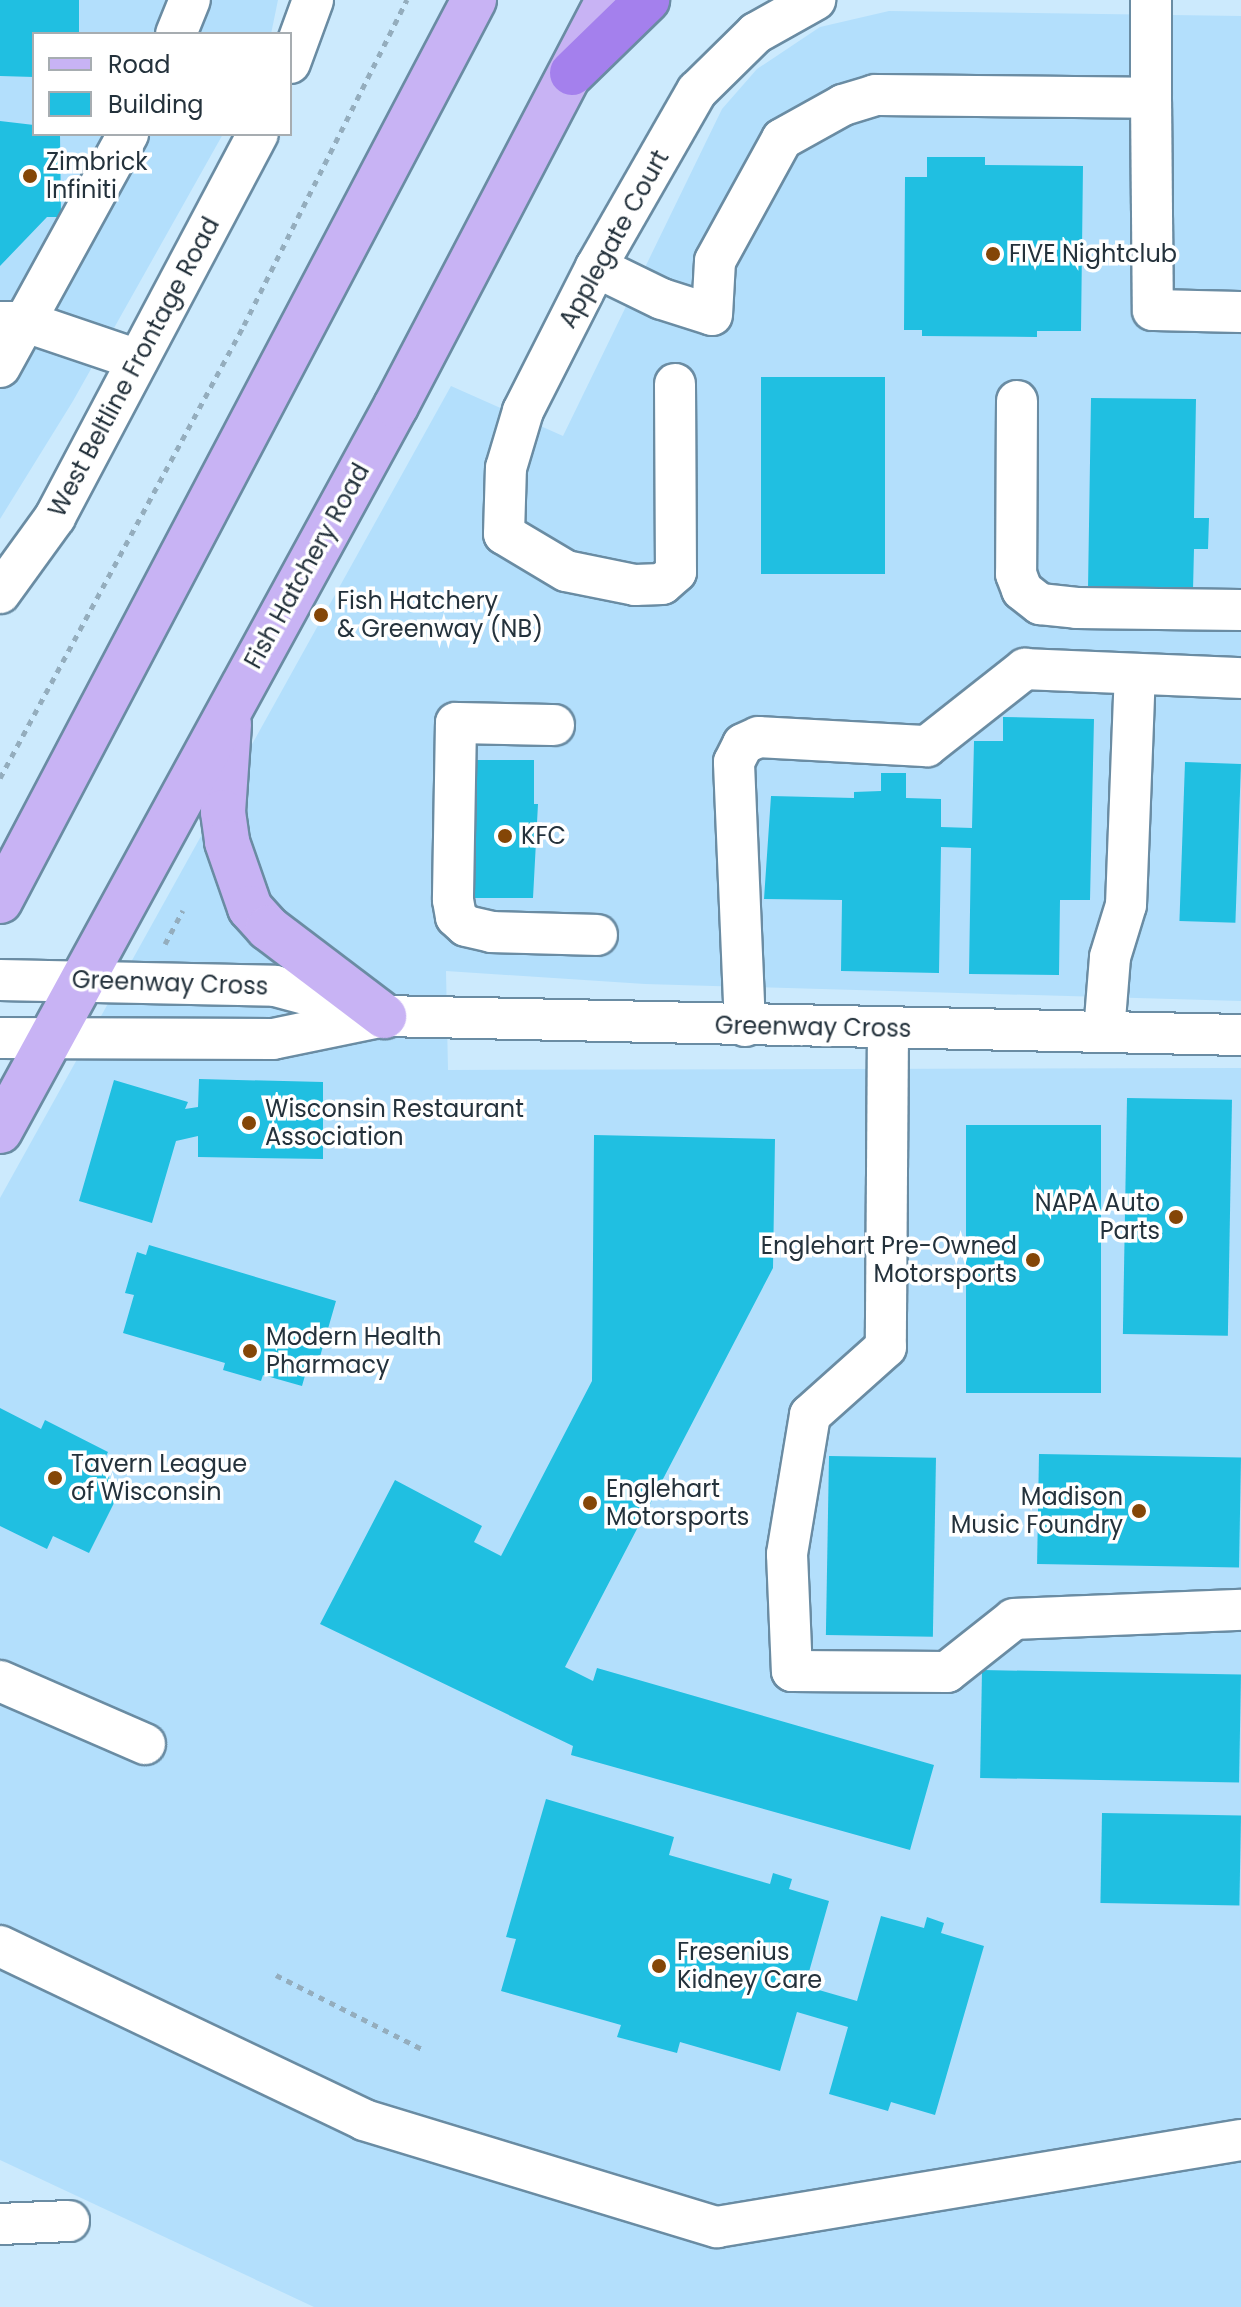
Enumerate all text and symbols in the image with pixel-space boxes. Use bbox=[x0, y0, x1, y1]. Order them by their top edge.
legend bbox=[32, 32, 292, 136]
text: Road bbox=[108, 48, 170, 81]
text: Building bbox=[108, 88, 204, 121]
street label: Applegate Court bbox=[553, 145, 675, 333]
place label: Zimbrick Infiniti bbox=[46, 148, 148, 204]
marker: Zimbrick Infiniti bbox=[21, 167, 39, 185]
street label: West Beltline Frontage Road bbox=[43, 212, 225, 522]
place label: FIVE Nightclub bbox=[1009, 240, 1177, 268]
marker: FIVE Nightclub bbox=[984, 245, 1002, 263]
street label: Fish Hatchery Road bbox=[239, 458, 375, 674]
place label: Fish Hatchery & Greenway (NB) bbox=[337, 587, 543, 643]
marker: Fish Hatchery & Greenway (NB) bbox=[312, 606, 330, 624]
place label: KFC bbox=[521, 822, 566, 850]
marker: KFC bbox=[496, 827, 514, 845]
street label: Greenway Cross bbox=[71, 965, 269, 1001]
street label: Greenway Cross bbox=[715, 1011, 911, 1043]
place label: Wisconsin Restaurant Association bbox=[265, 1095, 524, 1151]
marker: Wisconsin Restaurant Association bbox=[240, 1114, 258, 1132]
place label: NAPA Auto Parts bbox=[1035, 1189, 1160, 1245]
marker: NAPA Auto Parts bbox=[1167, 1208, 1185, 1226]
place label: Englehart Pre-Owned Motorsports bbox=[761, 1232, 1017, 1288]
marker: Englehart Pre-Owned Motorsports bbox=[1024, 1251, 1042, 1269]
place label: Modern Health Pharmacy bbox=[266, 1323, 442, 1379]
marker: Modern Health Pharmacy bbox=[241, 1342, 259, 1360]
place label: Tavern League of Wisconsin bbox=[71, 1450, 247, 1506]
marker: Tavern League of Wisconsin bbox=[46, 1469, 64, 1487]
place label: Englehart Motorsports bbox=[606, 1475, 749, 1531]
place label: Madison Music Foundry bbox=[951, 1483, 1123, 1539]
marker: Englehart Motorsports bbox=[581, 1494, 599, 1512]
marker: Madison Music Foundry bbox=[1130, 1502, 1148, 1520]
place label: Fresenius Kidney Care bbox=[677, 1938, 822, 1994]
marker: Fresenius Kidney Care bbox=[648, 1955, 670, 1977]

